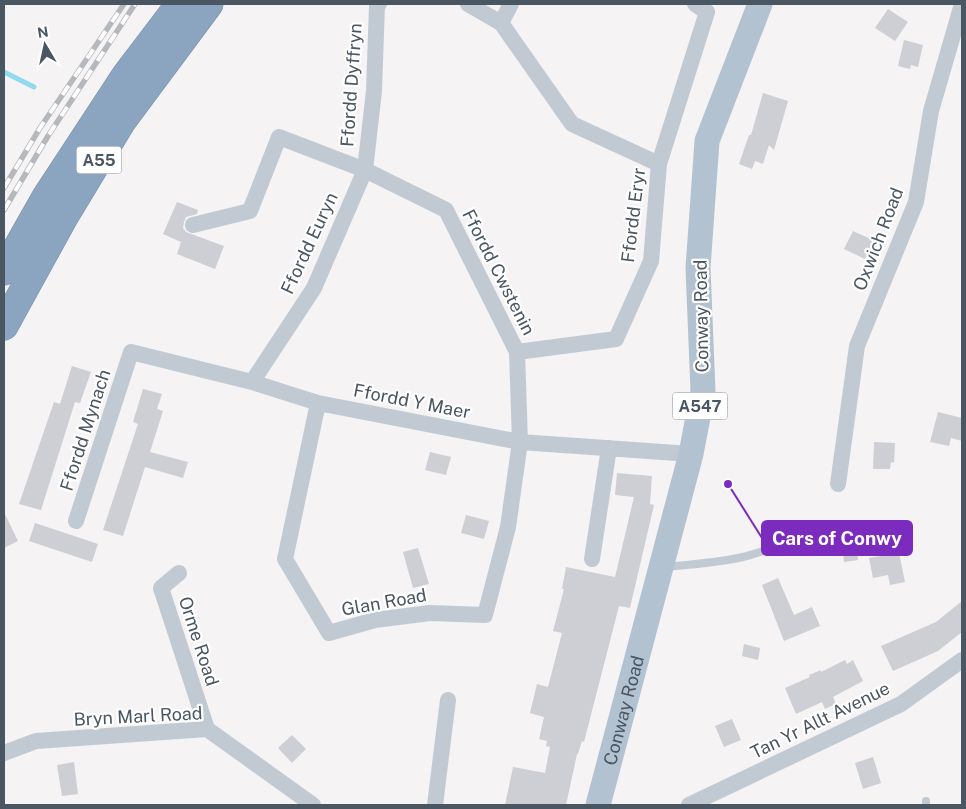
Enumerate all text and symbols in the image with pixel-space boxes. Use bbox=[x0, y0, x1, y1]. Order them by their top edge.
north arrow bbox=[20, 20, 70, 70]
street label: Ffordd Dyffryn bbox=[336, 22, 366, 148]
text: N bbox=[36, 23, 50, 41]
road number: A55 bbox=[76, 146, 122, 174]
street label: Ffordd Eryr bbox=[617, 166, 649, 264]
street label: Oxwich Road bbox=[849, 185, 907, 293]
street label: Ffordd Euryn bbox=[276, 189, 342, 297]
street label: Ffordd Cwstenin bbox=[458, 206, 540, 338]
street label: Conway Road bbox=[690, 259, 712, 373]
street label: Ffordd Mynach bbox=[55, 367, 115, 493]
street label: Ffordd Y Maer bbox=[352, 379, 472, 423]
road number: A547 bbox=[672, 392, 728, 420]
callout: Cars of Conwy bbox=[762, 521, 912, 555]
text: Cars of Conwy bbox=[772, 527, 902, 549]
street label: Glan Road bbox=[340, 584, 428, 620]
street label: Orme Road bbox=[175, 594, 223, 688]
street label: Conway Road bbox=[599, 653, 648, 767]
street label: Tan Yr Allt Avenue bbox=[747, 677, 893, 763]
street label: Bryn Marl Road bbox=[73, 702, 203, 730]

